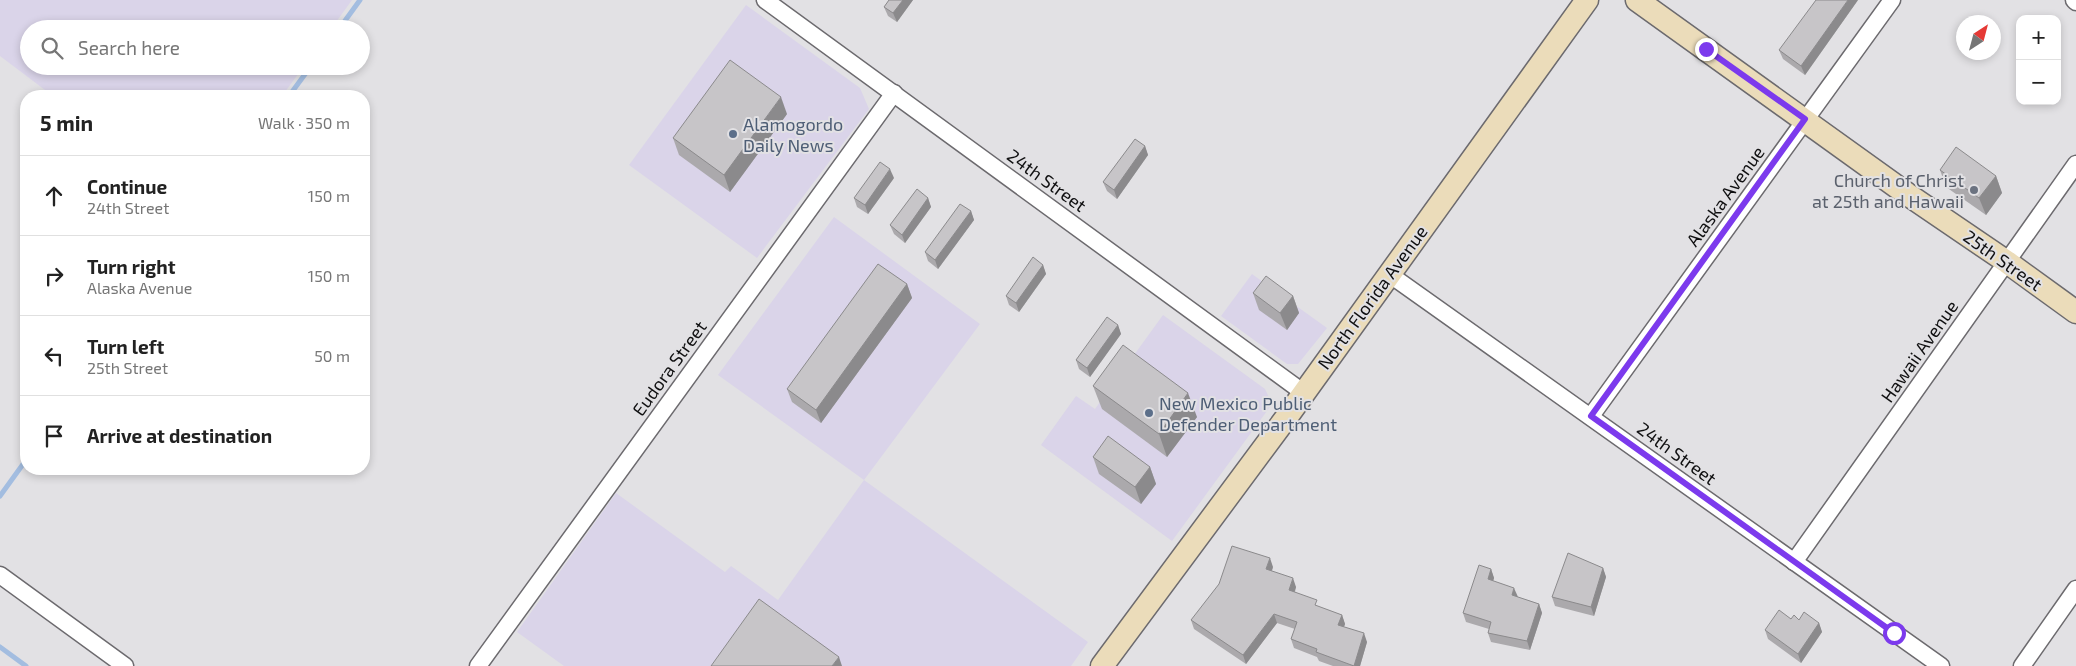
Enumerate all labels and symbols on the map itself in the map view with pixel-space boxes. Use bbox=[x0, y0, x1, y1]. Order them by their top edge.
north arrow bbox=[1956, 15, 2001, 60]
route end bbox=[1695, 38, 1718, 61]
place label: Alamogordo Daily News bbox=[743, 113, 843, 156]
marker: Alamogordo Daily News bbox=[727, 128, 739, 140]
street label: Alaska Avenue bbox=[1681, 142, 1769, 250]
street label: 24th Street bbox=[1003, 144, 1091, 216]
place label: Church of Christ at 25th and Hawaii bbox=[1812, 169, 1964, 212]
marker: Church of Christ at 25th and Hawaii bbox=[1968, 184, 1980, 196]
street label: North Florida Avenue bbox=[1312, 221, 1432, 373]
street label: 25th Street bbox=[1959, 225, 2047, 295]
street label: Hawaii Avenue bbox=[1876, 296, 1962, 406]
street label: Eudora Street bbox=[627, 316, 711, 420]
place label: New Mexico Public Defender Department bbox=[1159, 392, 1337, 435]
marker: New Mexico Public Defender Department bbox=[1143, 407, 1155, 419]
street label: 24th Street bbox=[1633, 417, 1721, 489]
route start bbox=[1883, 622, 1906, 645]

